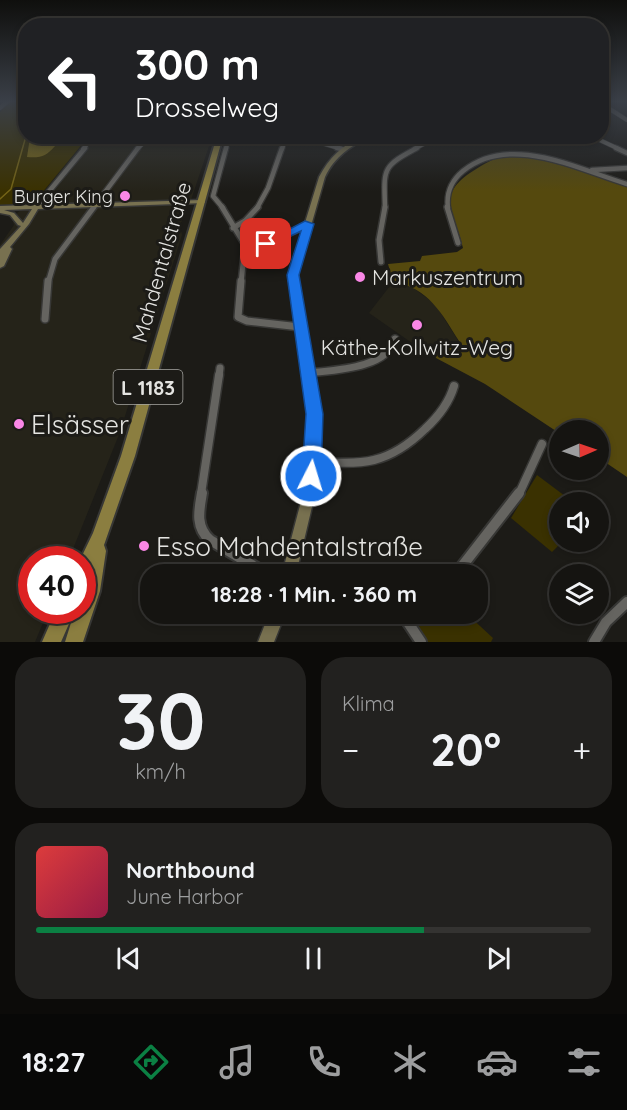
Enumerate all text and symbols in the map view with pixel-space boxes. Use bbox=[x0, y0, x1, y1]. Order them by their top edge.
text: 300 m bbox=[135, 38, 260, 91]
icon: left bbox=[36, 42, 114, 120]
text: Drosselweg bbox=[135, 90, 279, 124]
street label: Mahdentalstraße bbox=[126, 179, 196, 345]
place label: Burger King bbox=[14, 185, 113, 208]
marker: Burger King bbox=[118, 189, 132, 203]
pin bbox=[240, 218, 291, 269]
icon: arrive bbox=[249, 227, 282, 260]
place label: Markuszentrum bbox=[372, 264, 523, 290]
marker: Markuszentrum bbox=[353, 270, 367, 284]
marker: Käthe-Kollwitz-Weg bbox=[410, 318, 424, 332]
place label: Käthe-Kollwitz-Weg bbox=[321, 334, 513, 360]
road number: L 1183 bbox=[114, 370, 182, 404]
place label: Elsässer bbox=[31, 408, 129, 441]
marker: Elsässer bbox=[12, 417, 26, 431]
north arrow bbox=[549, 420, 609, 480]
map controls bbox=[549, 420, 609, 624]
position arrow bbox=[279, 444, 343, 508]
button: sound bbox=[549, 492, 609, 552]
place label: Esso Mahdentalstraße bbox=[156, 530, 423, 563]
marker: Esso Mahdentalstraße bbox=[137, 539, 151, 553]
speed limit sign: 40 bbox=[18, 546, 96, 624]
button: layers bbox=[549, 564, 609, 624]
text: 18:28 · 1 Min. · 360 m bbox=[211, 580, 417, 608]
text: 30 bbox=[116, 671, 205, 769]
text: Klima bbox=[342, 691, 395, 716]
text: 20° bbox=[430, 721, 501, 777]
text: − bbox=[342, 729, 359, 770]
text: + bbox=[572, 729, 591, 770]
text: km/h bbox=[135, 759, 186, 784]
text: Northbound bbox=[126, 856, 255, 884]
text: June Harbor bbox=[126, 884, 243, 909]
icon: previous bbox=[112, 942, 145, 975]
icon: pause bbox=[297, 942, 330, 975]
icon: next bbox=[482, 942, 515, 975]
icon: directions bbox=[130, 1041, 172, 1083]
icon: music bbox=[216, 1041, 258, 1083]
icon: phone bbox=[303, 1041, 345, 1083]
icon: climate bbox=[389, 1041, 431, 1083]
icon: car bbox=[476, 1041, 518, 1083]
icon: filters bbox=[563, 1041, 605, 1083]
text: 18:27 bbox=[22, 1045, 85, 1079]

